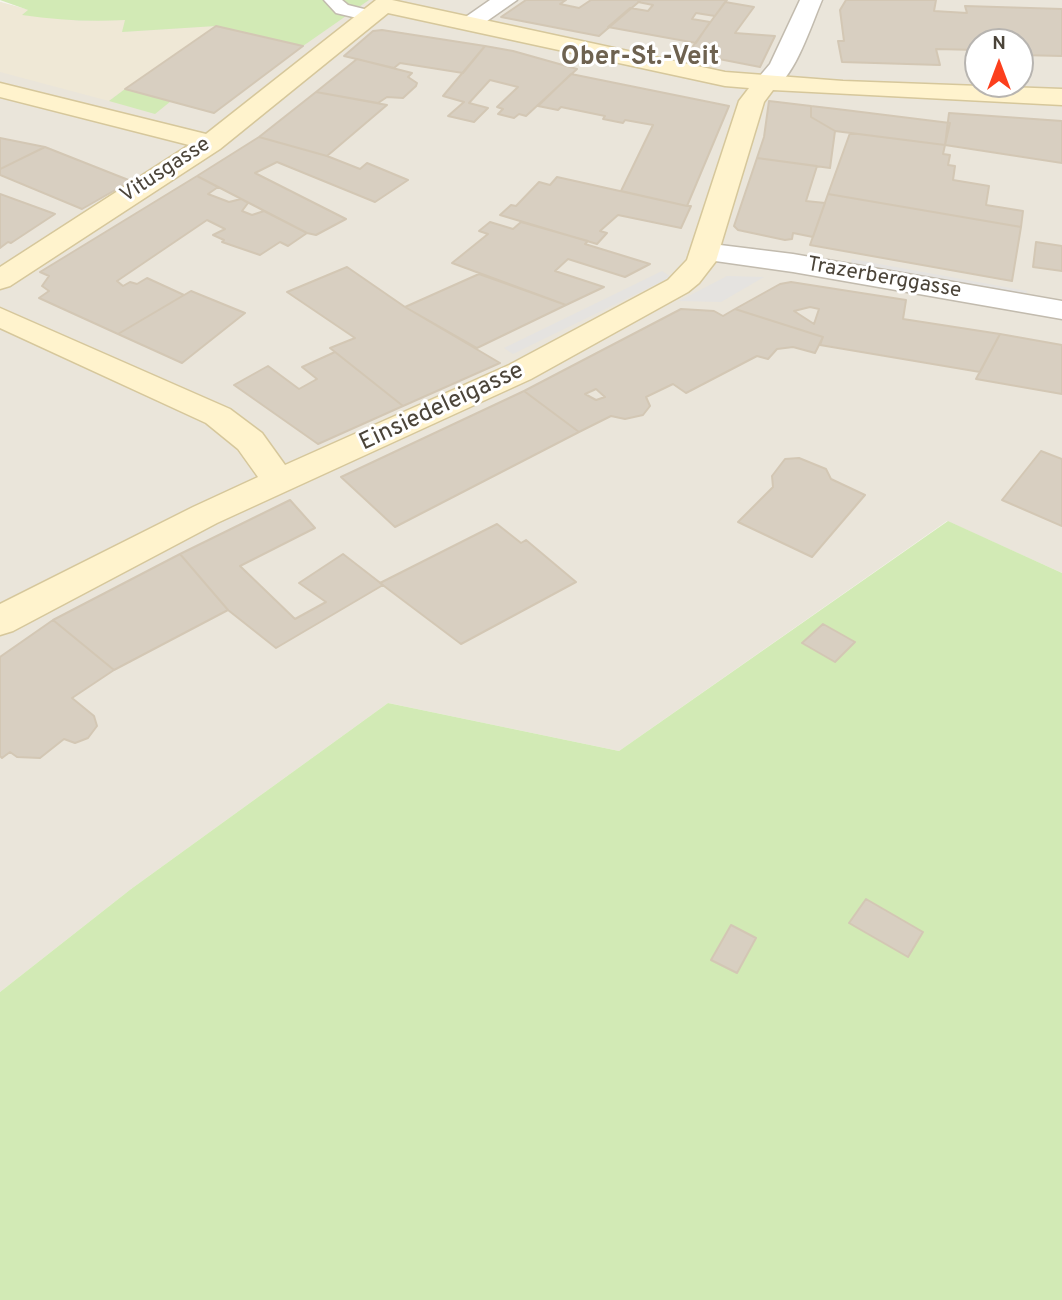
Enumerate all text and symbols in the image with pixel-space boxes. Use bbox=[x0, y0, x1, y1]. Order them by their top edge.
north arrow bbox=[964, 28, 1034, 98]
text: N bbox=[992, 32, 1006, 56]
district label: Ober-St.-Veit bbox=[561, 43, 719, 75]
street label: Vitusgasse bbox=[116, 133, 216, 209]
street label: Trazerberggasse bbox=[805, 253, 963, 305]
street label: Einsiedeleigasse bbox=[355, 357, 529, 459]

